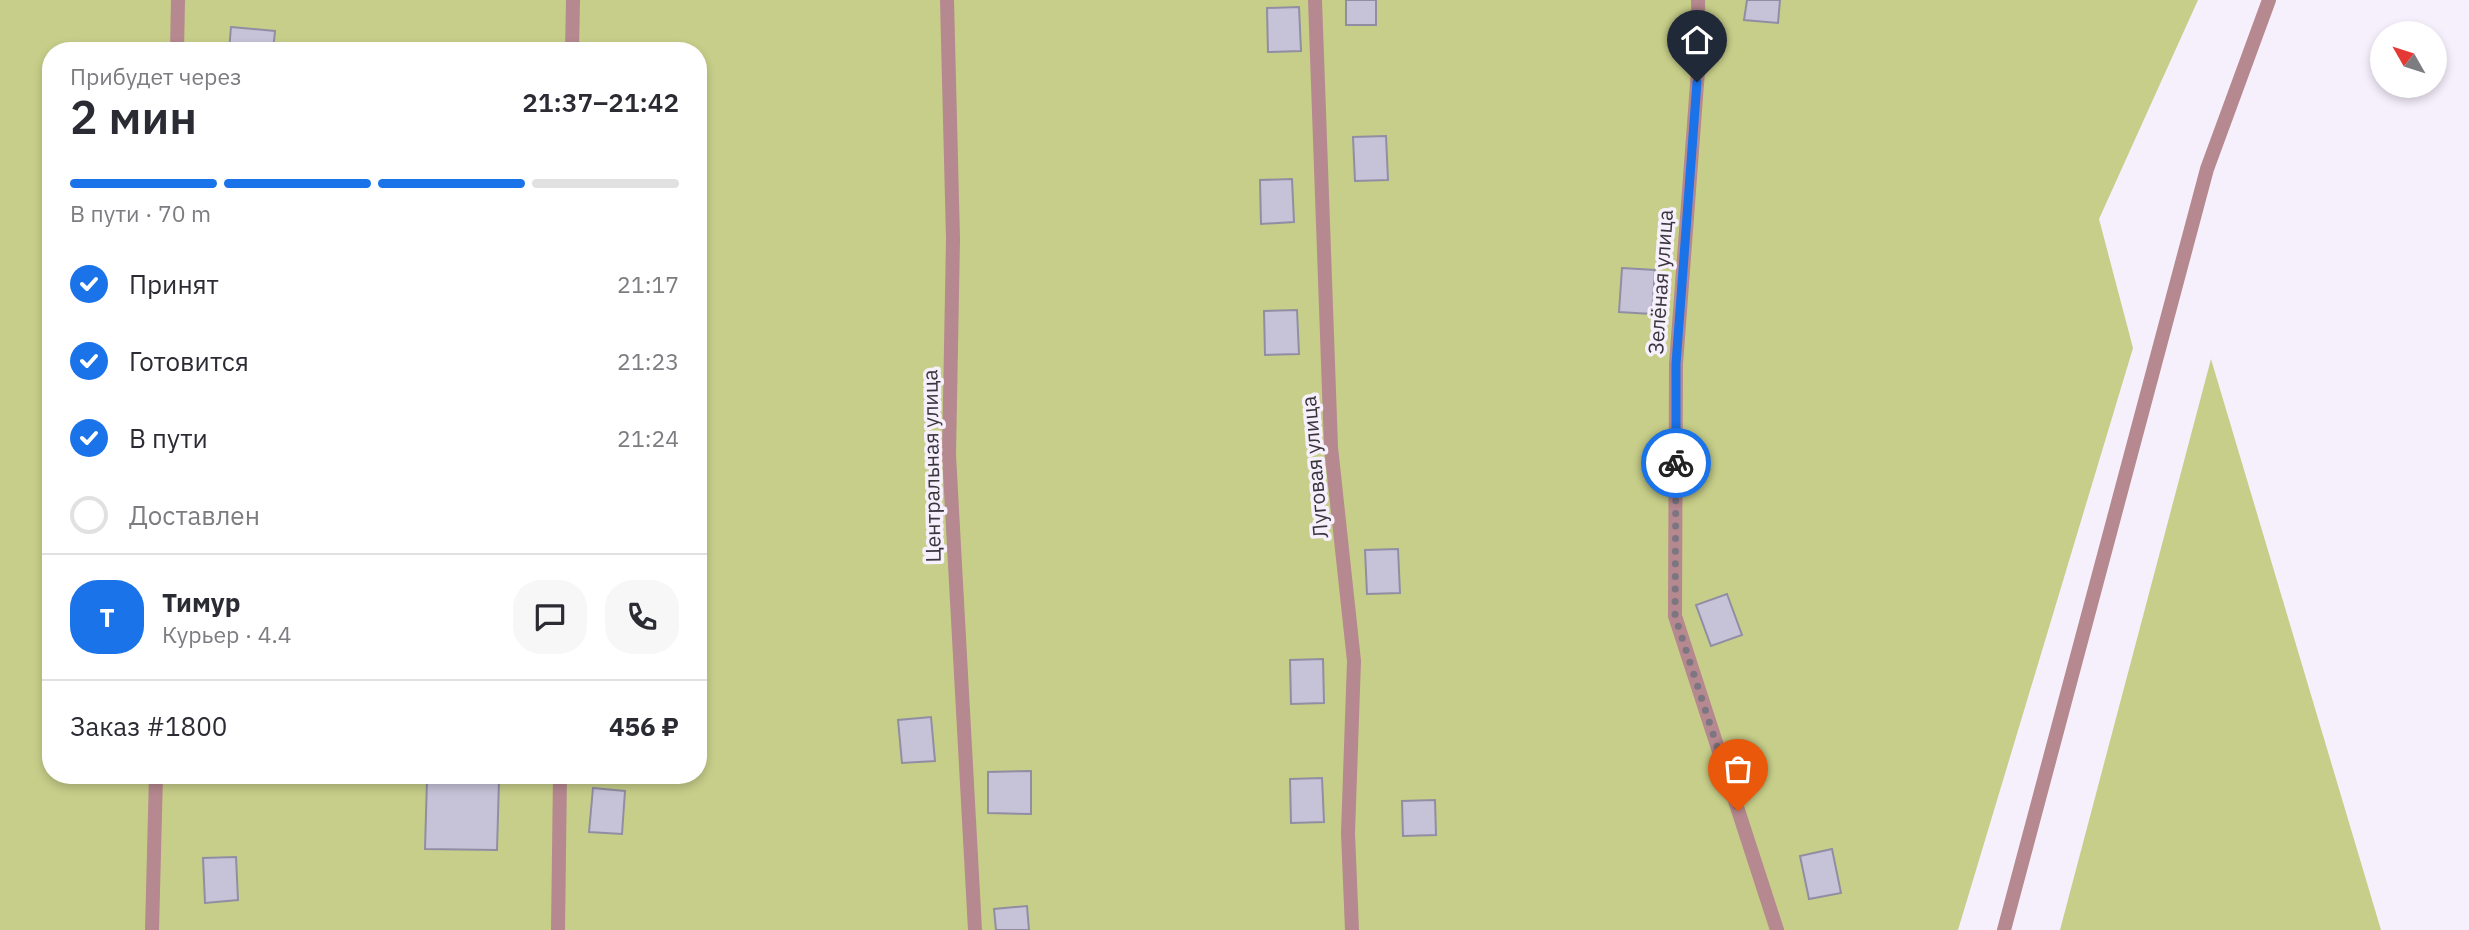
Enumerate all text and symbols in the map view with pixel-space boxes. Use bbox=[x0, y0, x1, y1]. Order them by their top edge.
pin bbox=[1667, 10, 1727, 82]
icon: home bbox=[1678, 21, 1716, 59]
north arrow bbox=[2370, 21, 2446, 98]
map controls bbox=[2370, 21, 2447, 98]
text: Прибудет через bbox=[70, 61, 242, 91]
text: 21:37–21:42 bbox=[522, 85, 679, 119]
text: 2 мин bbox=[70, 87, 197, 147]
text: В пути · 70 m bbox=[70, 198, 211, 228]
street label: Зелёная улица bbox=[1641, 208, 1679, 355]
icon: check bbox=[70, 265, 108, 303]
text: Принят bbox=[129, 267, 219, 301]
text: 21:17 bbox=[617, 269, 679, 299]
icon: check bbox=[70, 342, 108, 380]
text: Готовится bbox=[129, 344, 249, 378]
text: 21:23 bbox=[617, 346, 679, 376]
street label: Центральная улица bbox=[915, 369, 947, 563]
street label: Луговая улица bbox=[1294, 395, 1334, 539]
icon: check bbox=[70, 419, 108, 457]
text: В пути bbox=[129, 421, 208, 455]
text: 21:24 bbox=[617, 423, 679, 453]
courier bbox=[1641, 428, 1711, 498]
icon: bike bbox=[1657, 444, 1695, 482]
text: Доставлен bbox=[129, 498, 260, 532]
button: chat bbox=[513, 580, 587, 654]
button: phone bbox=[605, 580, 679, 654]
text: Тимур bbox=[162, 585, 241, 619]
text: Т bbox=[99, 600, 115, 634]
text: Курьер · 4.4 bbox=[162, 619, 292, 649]
text: Заказ #1800 bbox=[70, 709, 227, 743]
text: 456 ₽ bbox=[609, 709, 679, 743]
pin bbox=[1708, 739, 1768, 811]
icon: bag bbox=[1719, 750, 1757, 788]

